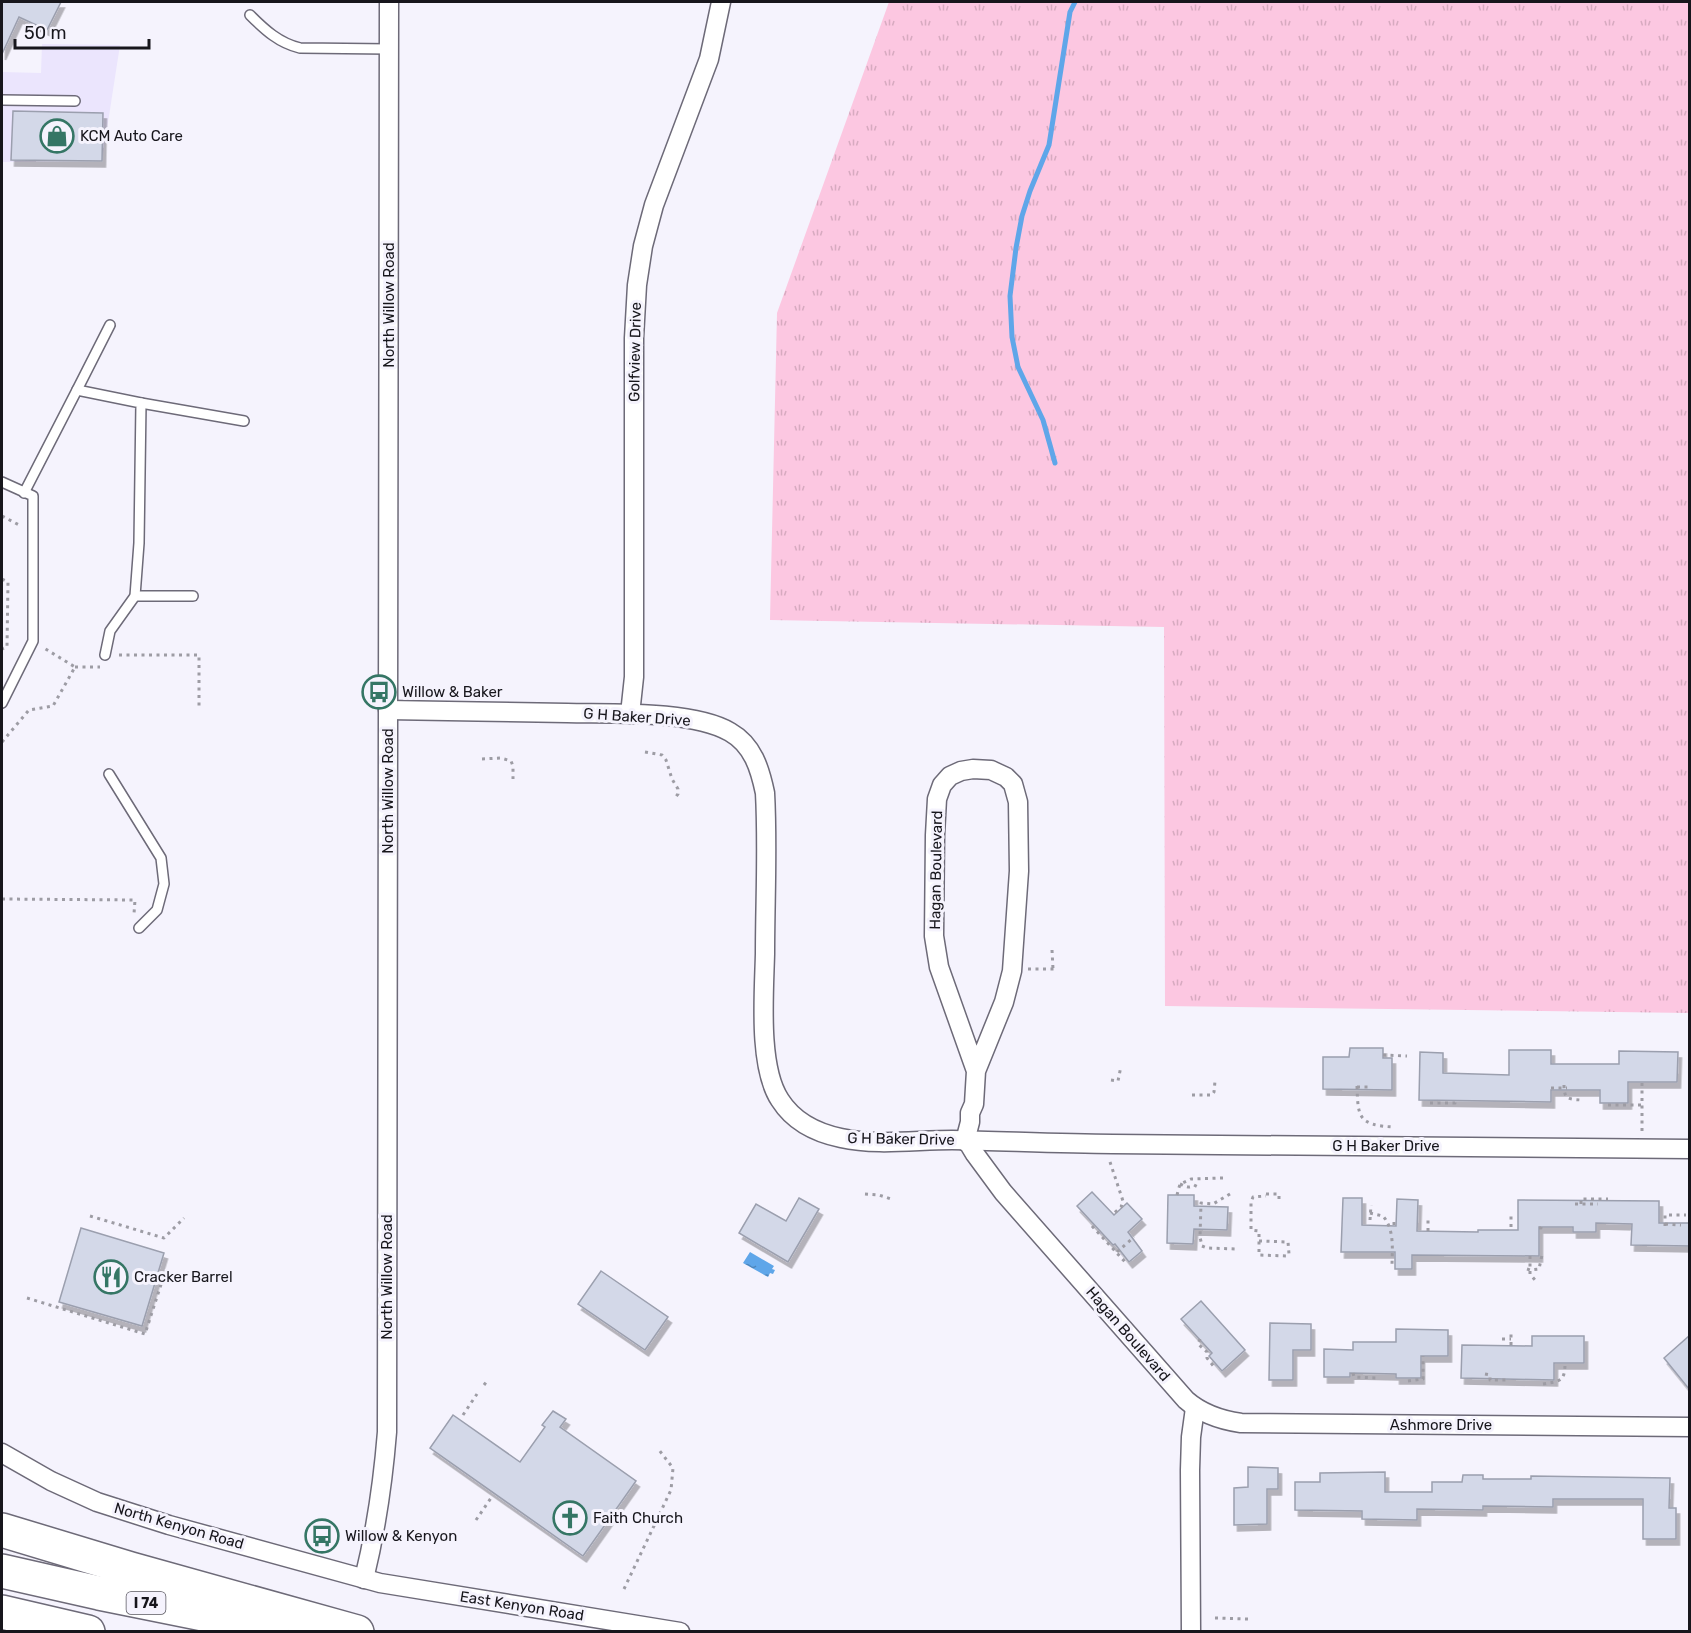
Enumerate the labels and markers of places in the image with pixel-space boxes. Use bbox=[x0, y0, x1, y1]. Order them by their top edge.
shop icon: KCM Auto Care bbox=[39, 118, 75, 154]
place label: KCM Auto Care bbox=[80, 127, 183, 145]
bus stop icon: Willow & Baker bbox=[361, 674, 397, 710]
place label: Willow & Baker bbox=[402, 683, 503, 701]
restaurant icon: Cracker Barrel bbox=[93, 1259, 129, 1295]
place label: Cracker Barrel bbox=[134, 1268, 233, 1286]
church icon: Faith Church bbox=[552, 1500, 588, 1536]
place label: Faith Church bbox=[593, 1509, 683, 1527]
bus stop icon: Willow & Kenyon bbox=[304, 1518, 340, 1554]
place label: Willow & Kenyon bbox=[345, 1527, 457, 1545]

